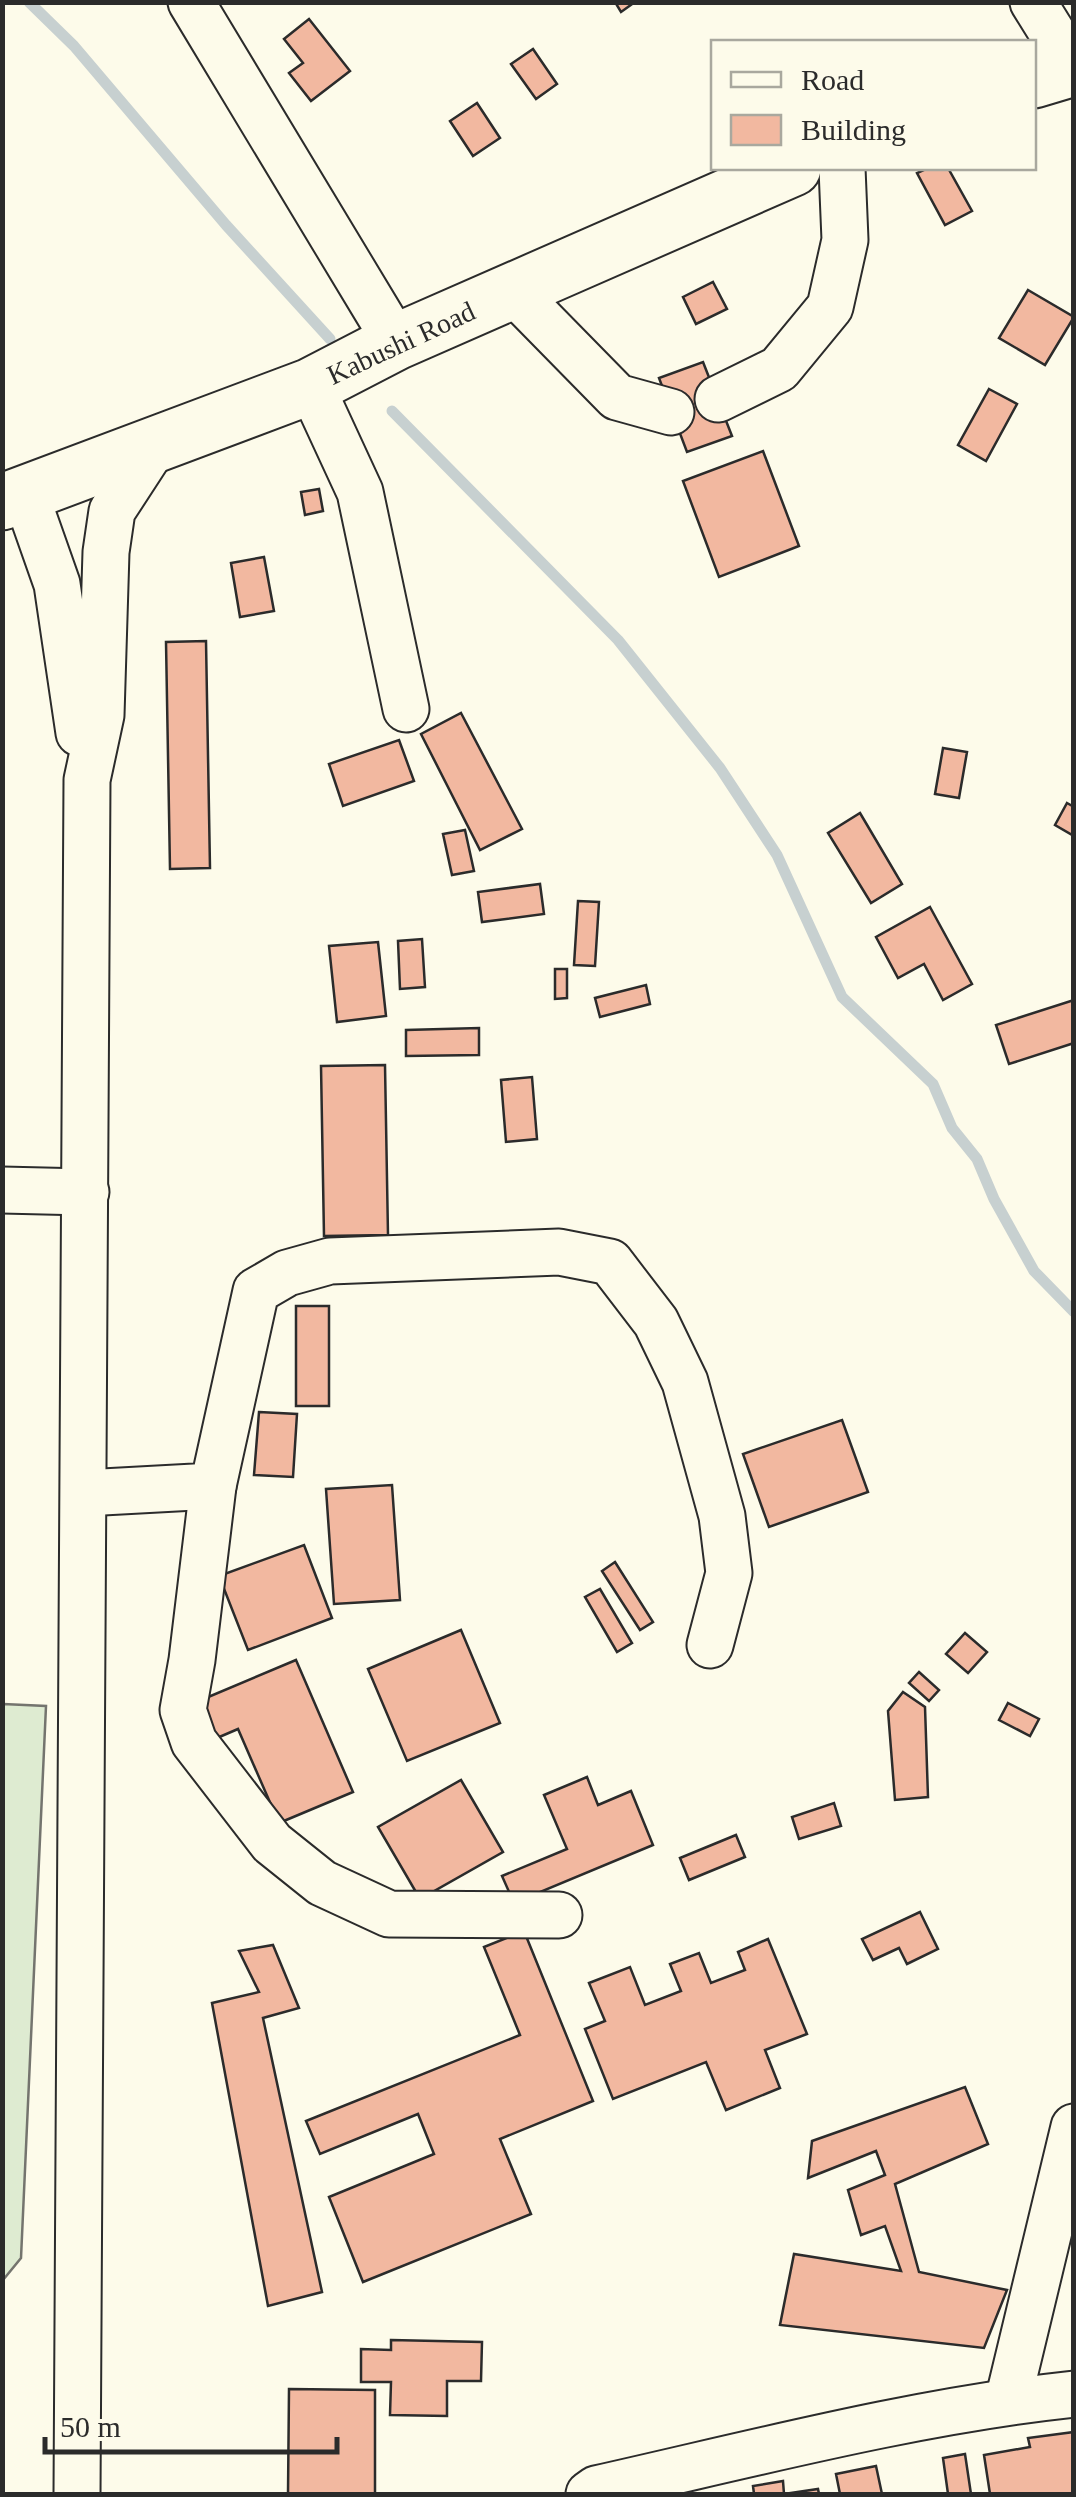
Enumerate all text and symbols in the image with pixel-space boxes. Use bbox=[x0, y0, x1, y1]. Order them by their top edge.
legend bbox=[711, 40, 1036, 170]
text: Road bbox=[801, 63, 864, 96]
text: Building bbox=[801, 113, 906, 146]
street label: Kabushi Road bbox=[322, 295, 480, 391]
scale bar bbox=[45, 2392, 338, 2454]
text: 50 m bbox=[60, 2410, 121, 2443]

